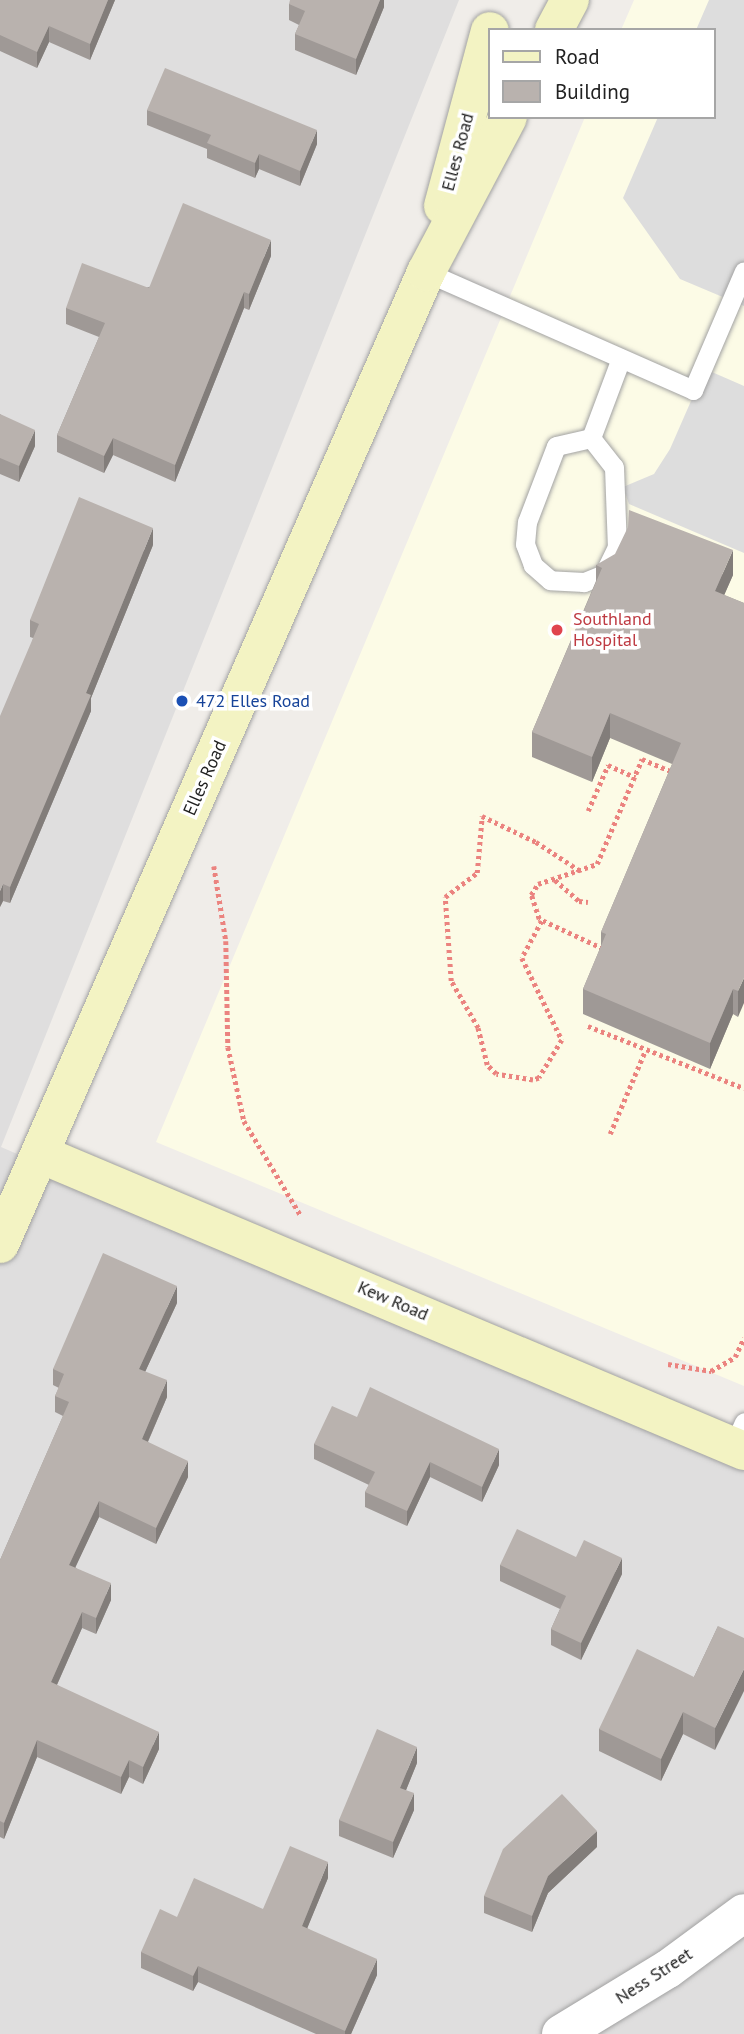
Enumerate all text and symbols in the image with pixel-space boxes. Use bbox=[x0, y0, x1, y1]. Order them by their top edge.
legend bbox=[489, 28, 716, 119]
text: Road bbox=[555, 43, 599, 70]
text: Building bbox=[555, 78, 630, 105]
street label: Elles Road bbox=[437, 111, 479, 193]
place label: Southland Hospital bbox=[573, 609, 652, 652]
marker: Southland Hospital bbox=[547, 620, 567, 640]
place label: 472 Elles Road bbox=[196, 690, 310, 712]
marker: 472 Elles Road bbox=[174, 693, 190, 709]
street label: Elles Road bbox=[179, 737, 231, 819]
street label: Kew Road bbox=[354, 1276, 432, 1326]
street label: Ness Street bbox=[612, 1943, 696, 2009]

